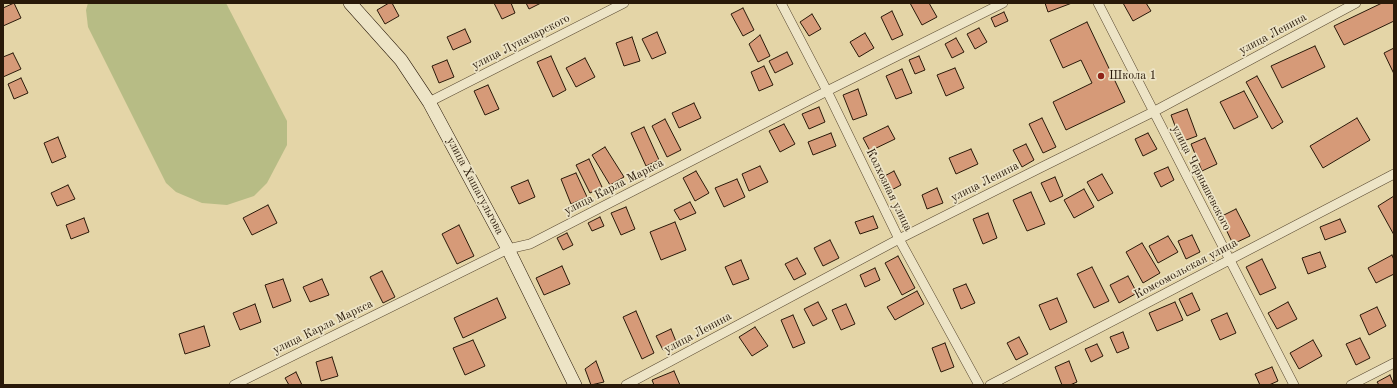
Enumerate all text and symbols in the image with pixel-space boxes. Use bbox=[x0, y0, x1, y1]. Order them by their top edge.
street label: улица Ленина bbox=[1237, 10, 1309, 58]
street label: улица Луначарского bbox=[470, 11, 572, 73]
place label: Школа 1 bbox=[1109, 69, 1156, 83]
marker: Школа 1 bbox=[1096, 71, 1106, 81]
street label: улица Чернышевского bbox=[1168, 123, 1234, 233]
street label: улица Хашагульгова bbox=[443, 135, 507, 237]
street label: Колхозная улица bbox=[863, 146, 915, 234]
street label: улица Карла Маркса bbox=[562, 156, 666, 218]
street label: улица Ленина bbox=[949, 159, 1021, 205]
street label: Комсомольская улица bbox=[1132, 236, 1240, 302]
street label: улица Карла Маркса bbox=[271, 296, 375, 358]
street label: улица Ленина bbox=[662, 309, 734, 357]

